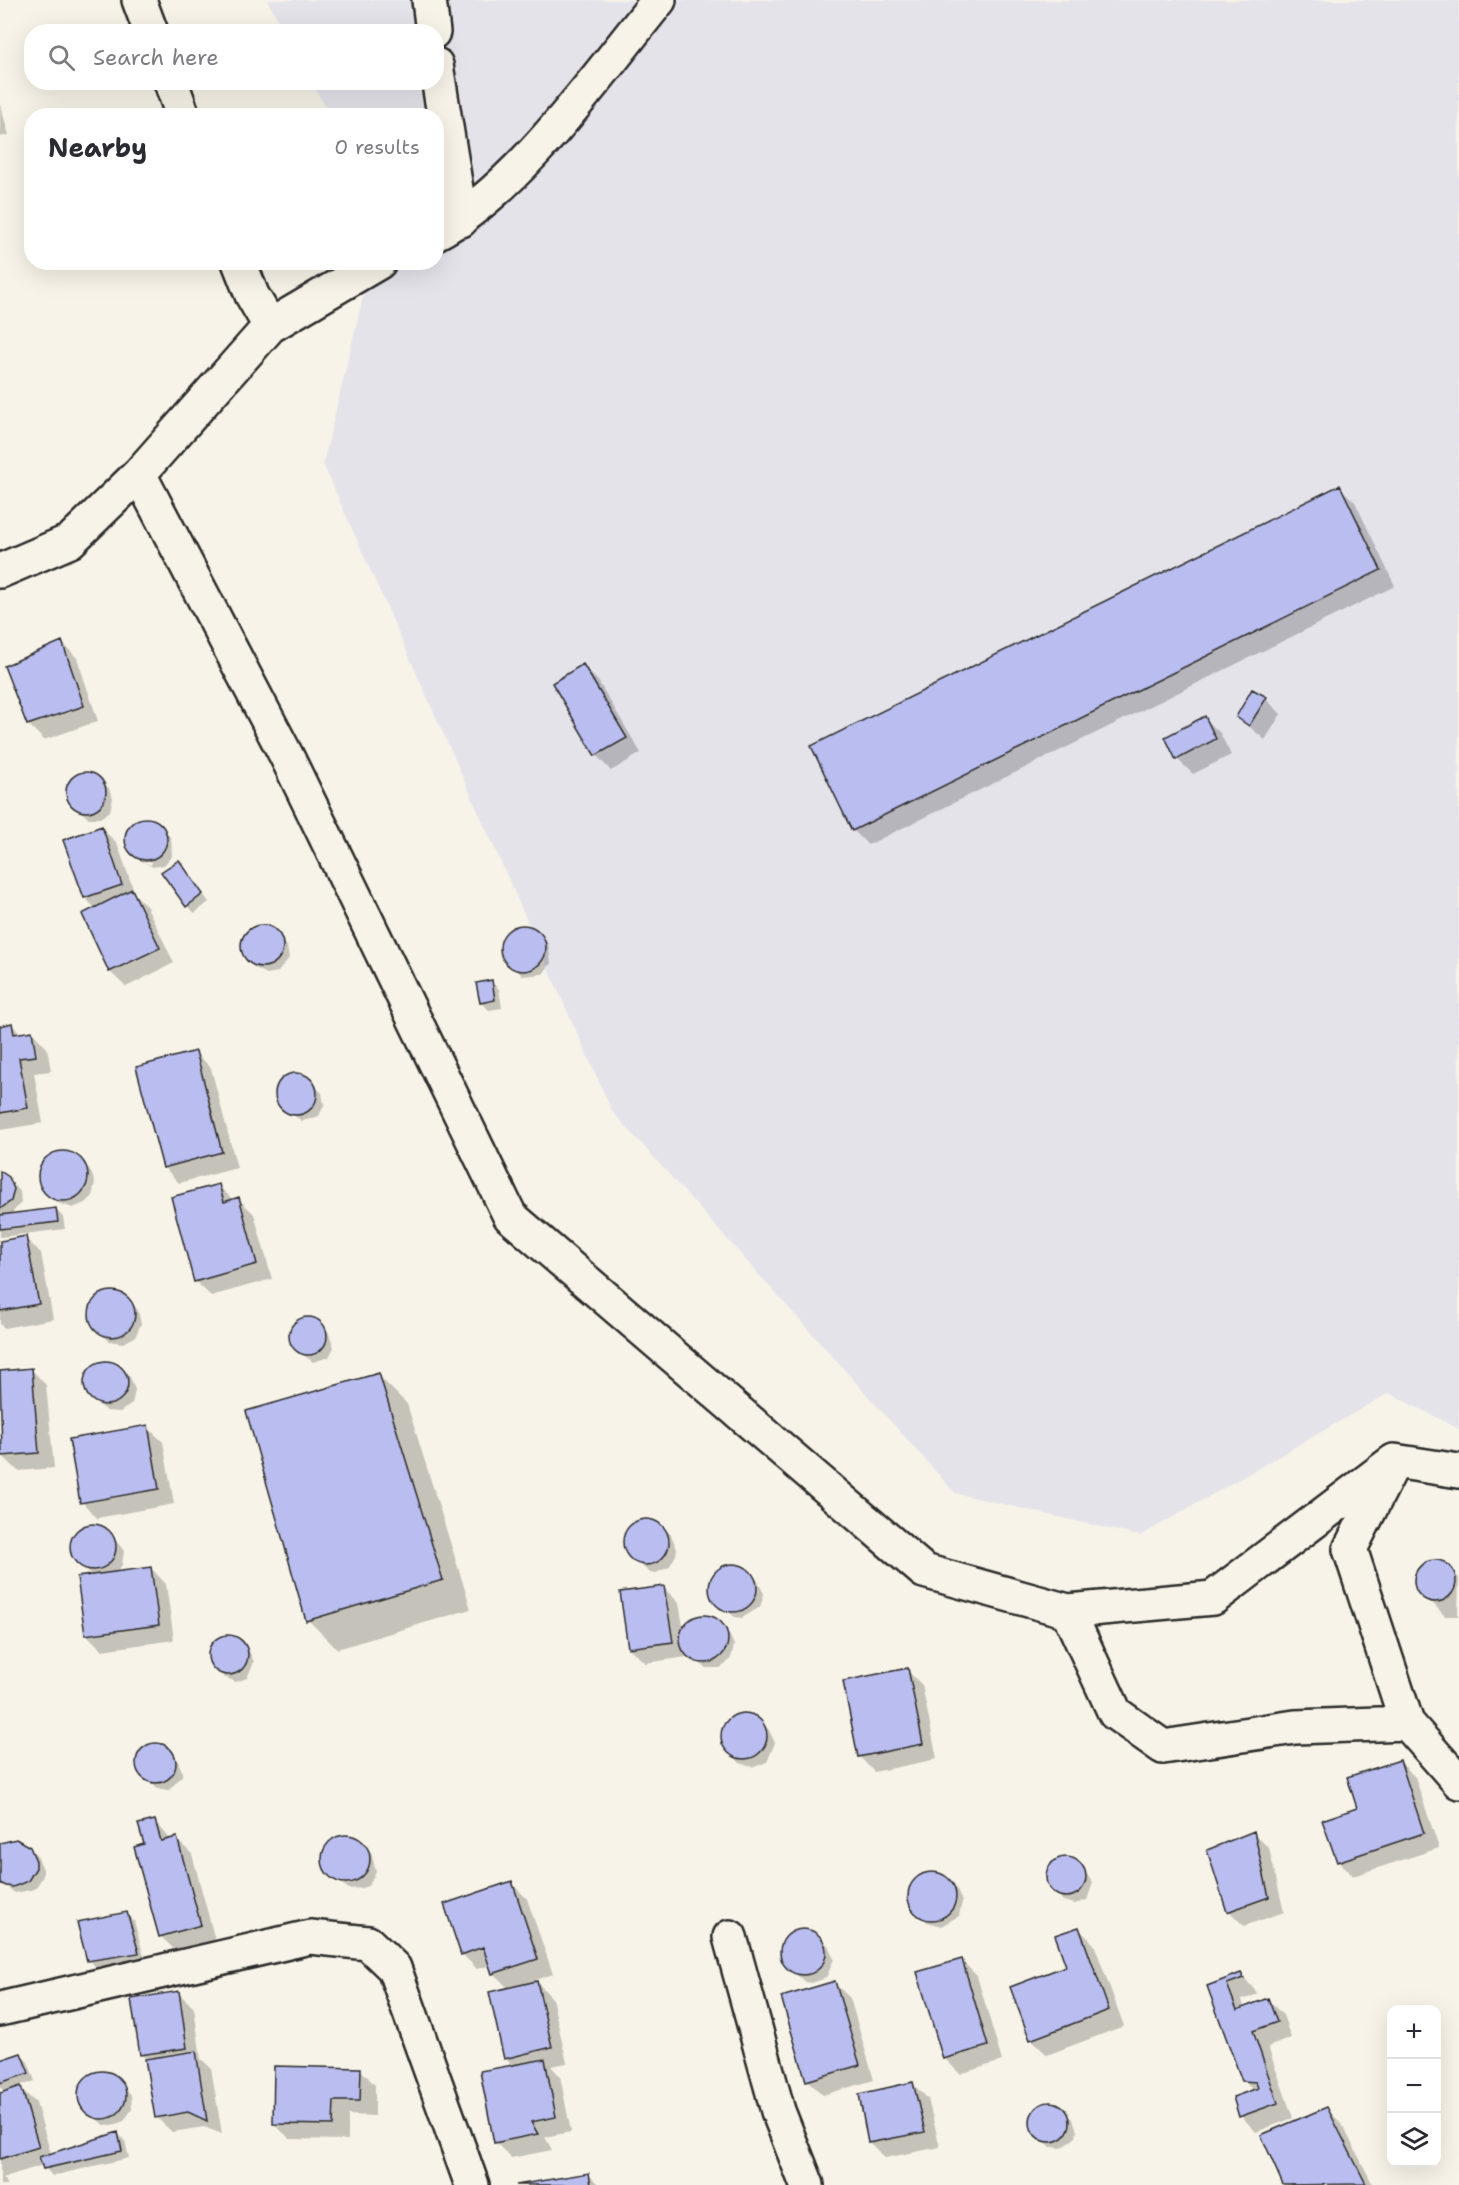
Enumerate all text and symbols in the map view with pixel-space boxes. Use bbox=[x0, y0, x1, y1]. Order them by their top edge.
search box bbox=[24, 24, 444, 90]
icon: search bbox=[45, 41, 78, 74]
text: Search here bbox=[93, 43, 219, 72]
text: Nearby bbox=[48, 130, 147, 165]
text: 0 results bbox=[334, 134, 420, 160]
map controls bbox=[1387, 2005, 1441, 2167]
button: + bbox=[1387, 2005, 1441, 2059]
button: − bbox=[1387, 2059, 1441, 2113]
button: layers bbox=[1387, 2113, 1441, 2167]

